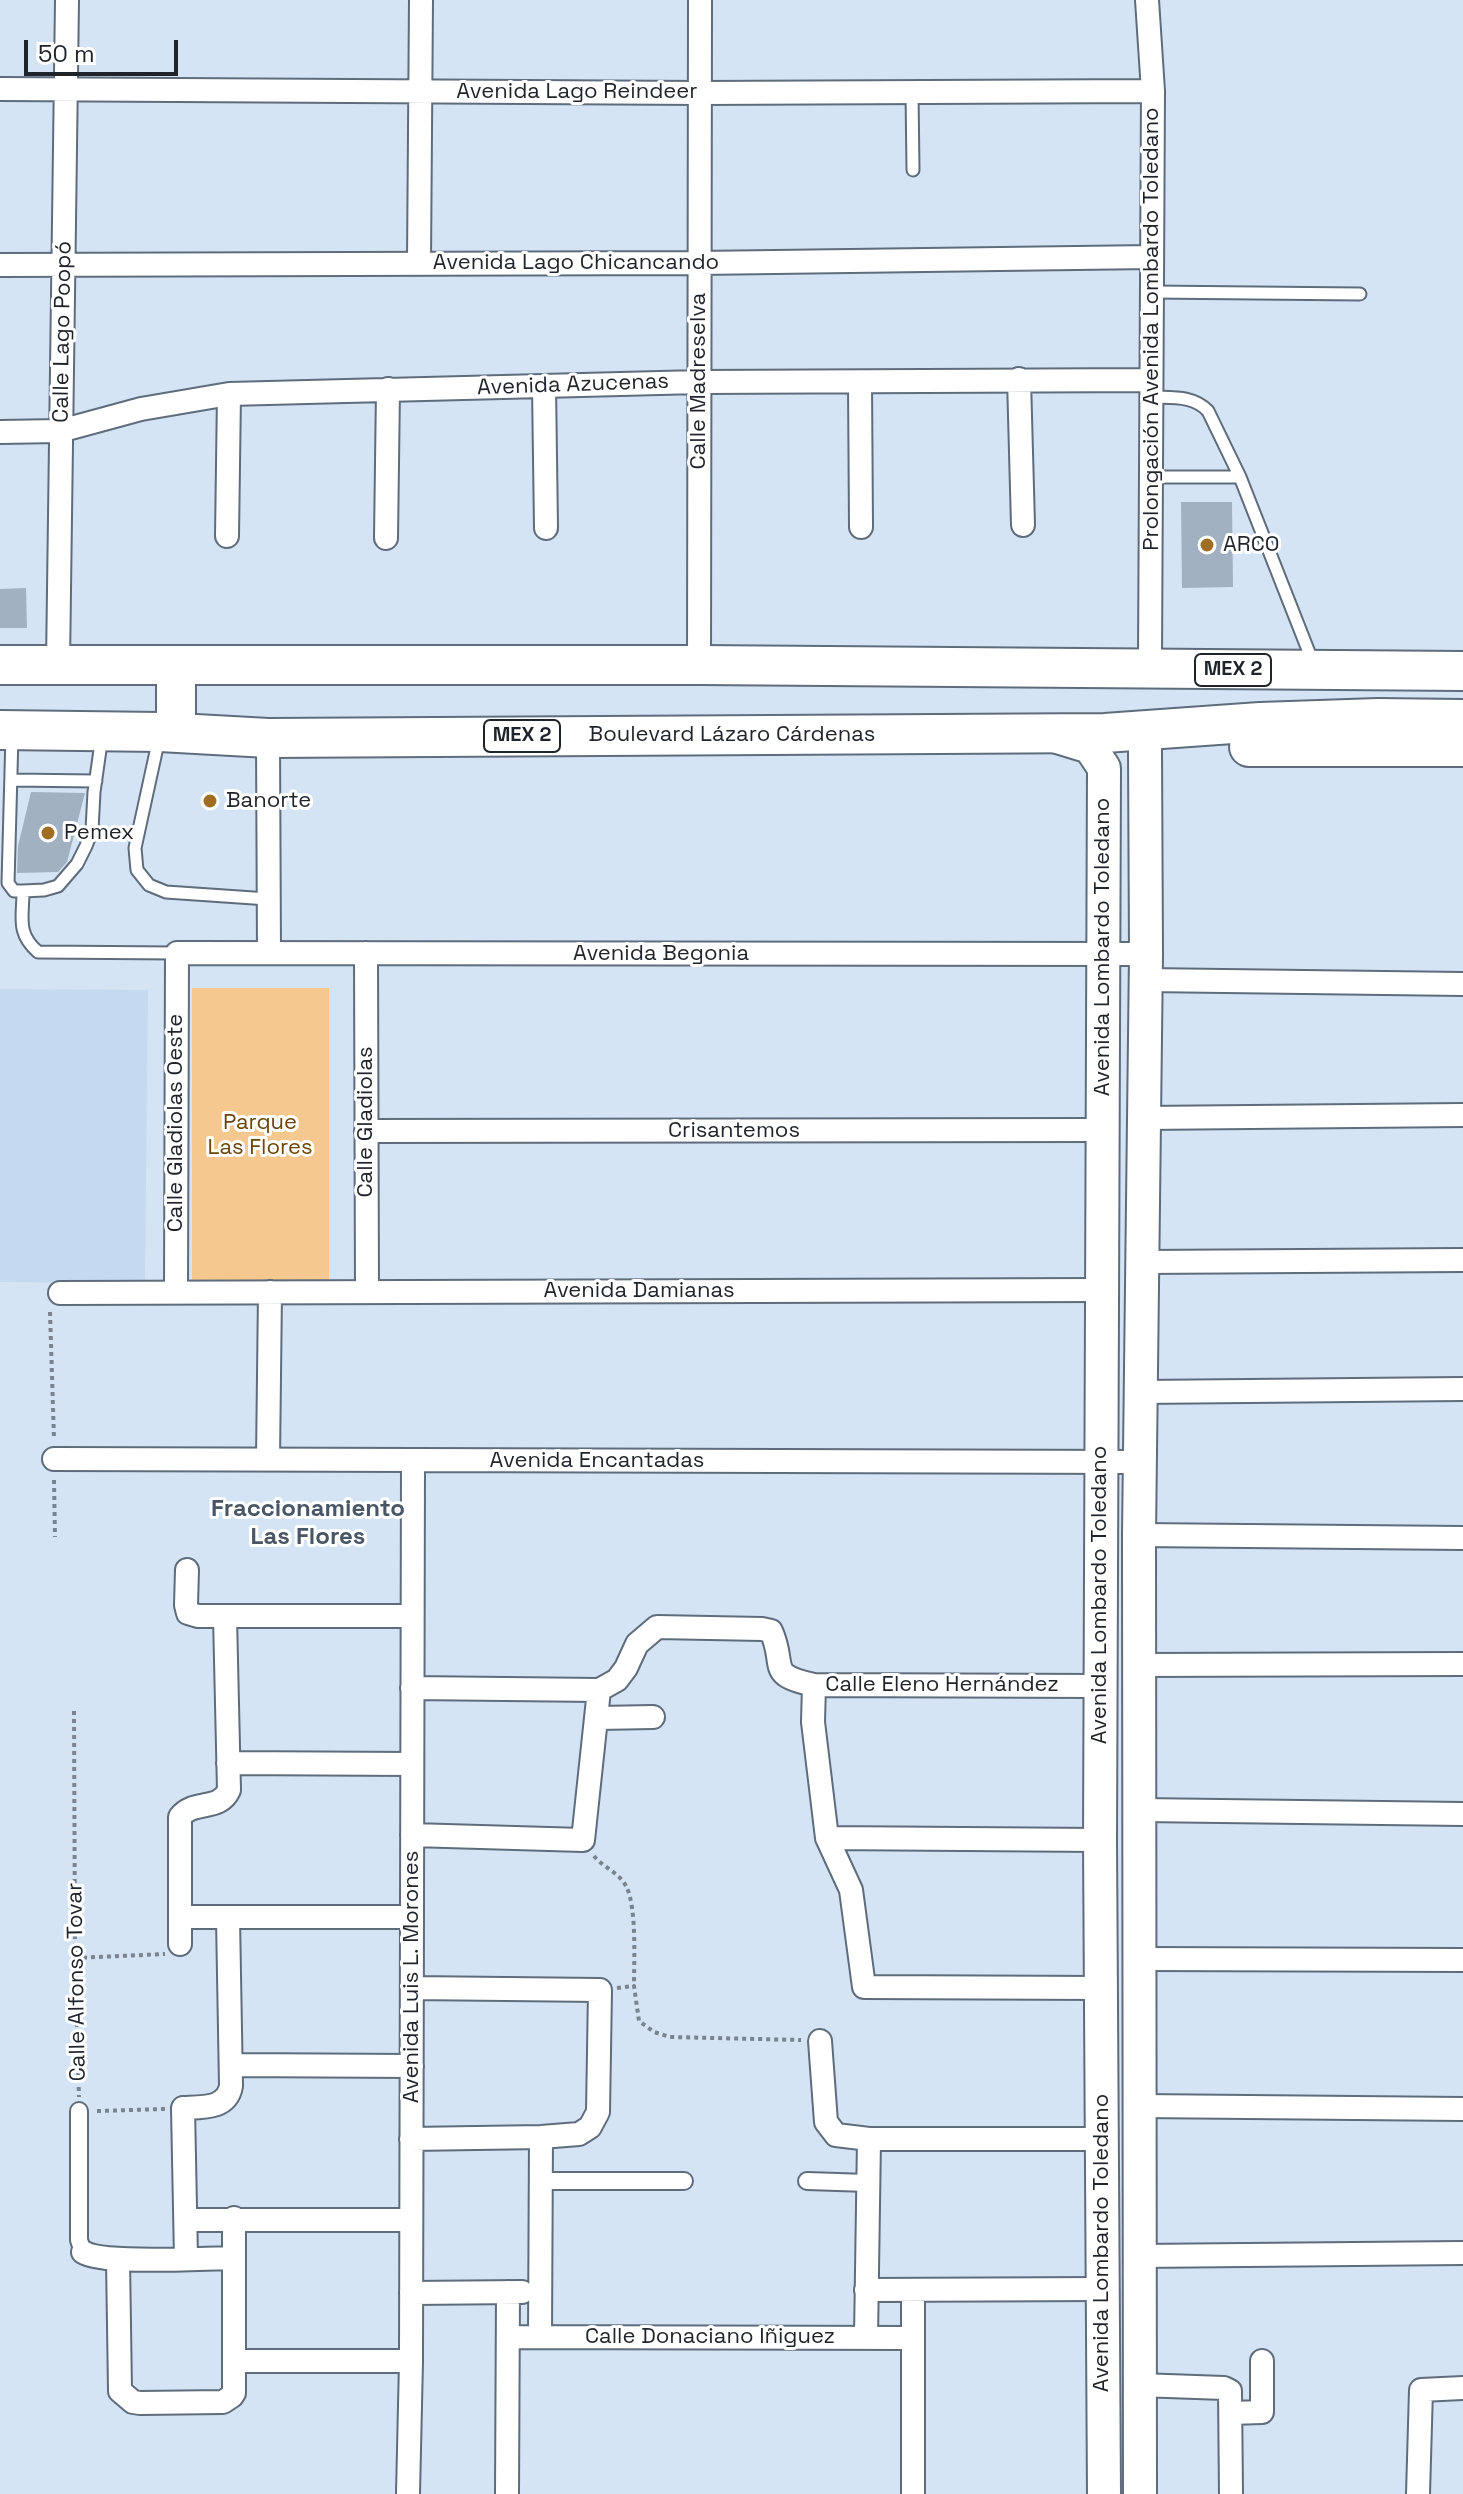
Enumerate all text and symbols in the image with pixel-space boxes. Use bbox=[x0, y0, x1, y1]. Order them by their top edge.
scale bar bbox=[28, 24, 182, 74]
text: 50 m bbox=[38, 38, 95, 69]
street label: Avenida Lago Reindeer bbox=[456, 79, 698, 105]
street label: Prolongación Avenida Lombardo Toledano bbox=[1139, 107, 1165, 551]
street label: Calle Lago Poopó bbox=[48, 241, 78, 423]
street label: Avenida Lago Chicancando bbox=[433, 250, 719, 276]
street label: Calle Madreselva bbox=[686, 293, 712, 469]
street label: Avenida Azucenas bbox=[477, 368, 669, 402]
place label: ARCO bbox=[1223, 532, 1280, 558]
marker: ARCO bbox=[1198, 536, 1216, 554]
road number: MEX 2 bbox=[1195, 654, 1271, 686]
road number: MEX 2 bbox=[484, 720, 560, 752]
street label: Boulevard Lázaro Cárdenas bbox=[589, 722, 875, 748]
place label: Banorte bbox=[226, 788, 311, 814]
marker: Banorte bbox=[201, 792, 219, 810]
street label: Avenida Lombardo Toledano bbox=[1090, 798, 1116, 1096]
place label: Pemex bbox=[64, 820, 134, 846]
marker: Pemex bbox=[39, 824, 57, 842]
street label: Avenida Begonia bbox=[573, 941, 749, 967]
street label: Calle Gladiolas Oeste bbox=[163, 1014, 189, 1232]
street label: Calle Gladiolas bbox=[353, 1046, 379, 1198]
park label: Parque Las Flores bbox=[207, 1110, 313, 1162]
street label: Crisantemos bbox=[668, 1118, 800, 1144]
street label: Avenida Damianas bbox=[543, 1278, 735, 1304]
street label: Avenida Lombardo Toledano bbox=[1087, 1446, 1113, 1744]
street label: Avenida Encantadas bbox=[490, 1448, 704, 1474]
district label: Fraccionamiento Las Flores bbox=[211, 1495, 405, 1551]
street label: Calle Eleno Hernández bbox=[825, 1672, 1059, 1698]
street label: Avenida Luis L. Morones bbox=[399, 1851, 425, 2103]
street label: Calle Alfonso Tovar bbox=[62, 1882, 92, 2082]
street label: Avenida Lombardo Toledano bbox=[1089, 2094, 1115, 2392]
street label: Calle Donaciano Iñiguez bbox=[585, 2324, 835, 2350]

